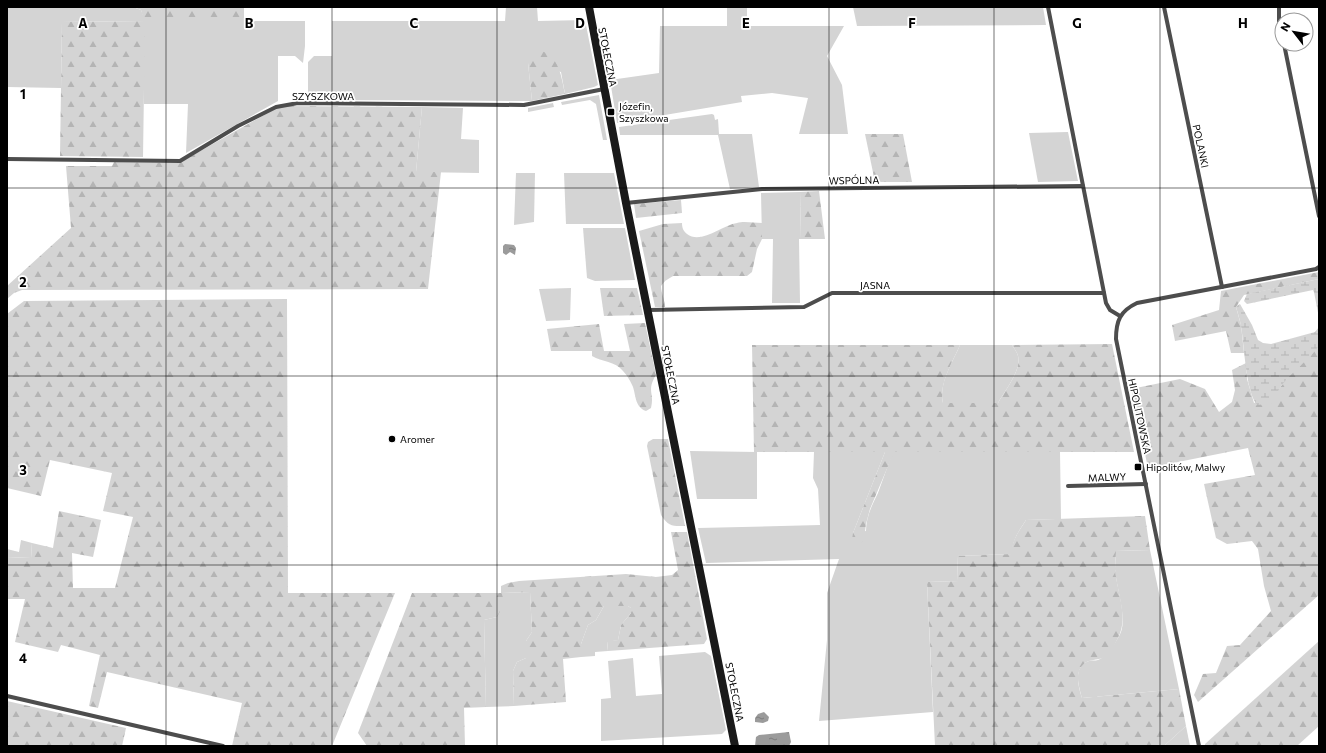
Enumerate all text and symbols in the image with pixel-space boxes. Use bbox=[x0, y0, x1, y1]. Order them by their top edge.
north arrow bbox=[1274, 12, 1314, 52]
text: A bbox=[78, 15, 88, 31]
text: B bbox=[245, 15, 254, 31]
text: C bbox=[410, 15, 419, 31]
text: D bbox=[575, 15, 585, 31]
text: E bbox=[742, 15, 750, 31]
text: F bbox=[908, 15, 916, 31]
text: G bbox=[1072, 15, 1082, 31]
text: H bbox=[1238, 15, 1248, 31]
text: N bbox=[1277, 20, 1293, 33]
street label: STOŁECZNA bbox=[596, 26, 620, 88]
text: 1 bbox=[20, 86, 26, 102]
street label: SZYSZKOWA bbox=[292, 90, 354, 102]
place label: Józefin, Szyszkowa bbox=[619, 100, 669, 124]
marker: Józefin, Szyszkowa bbox=[606, 107, 616, 117]
street label: POLANKI bbox=[1191, 123, 1211, 169]
street label: WSPÓLNA bbox=[829, 174, 879, 186]
text: 2 bbox=[19, 274, 27, 290]
street label: JASNA bbox=[860, 279, 890, 291]
street label: STOŁECZNA bbox=[659, 344, 683, 406]
street label: HIPOLITOWSKA bbox=[1126, 377, 1154, 455]
place label: Aromer bbox=[400, 433, 435, 445]
marker: Aromer bbox=[387, 434, 397, 444]
place label: Hipolitów, Malwy bbox=[1146, 461, 1225, 473]
text: 3 bbox=[19, 462, 27, 478]
marker: Hipolitów, Malwy bbox=[1133, 462, 1143, 472]
street label: MALWY bbox=[1088, 470, 1127, 484]
text: 4 bbox=[19, 650, 27, 666]
street label: STOŁECZNA bbox=[723, 661, 747, 723]

